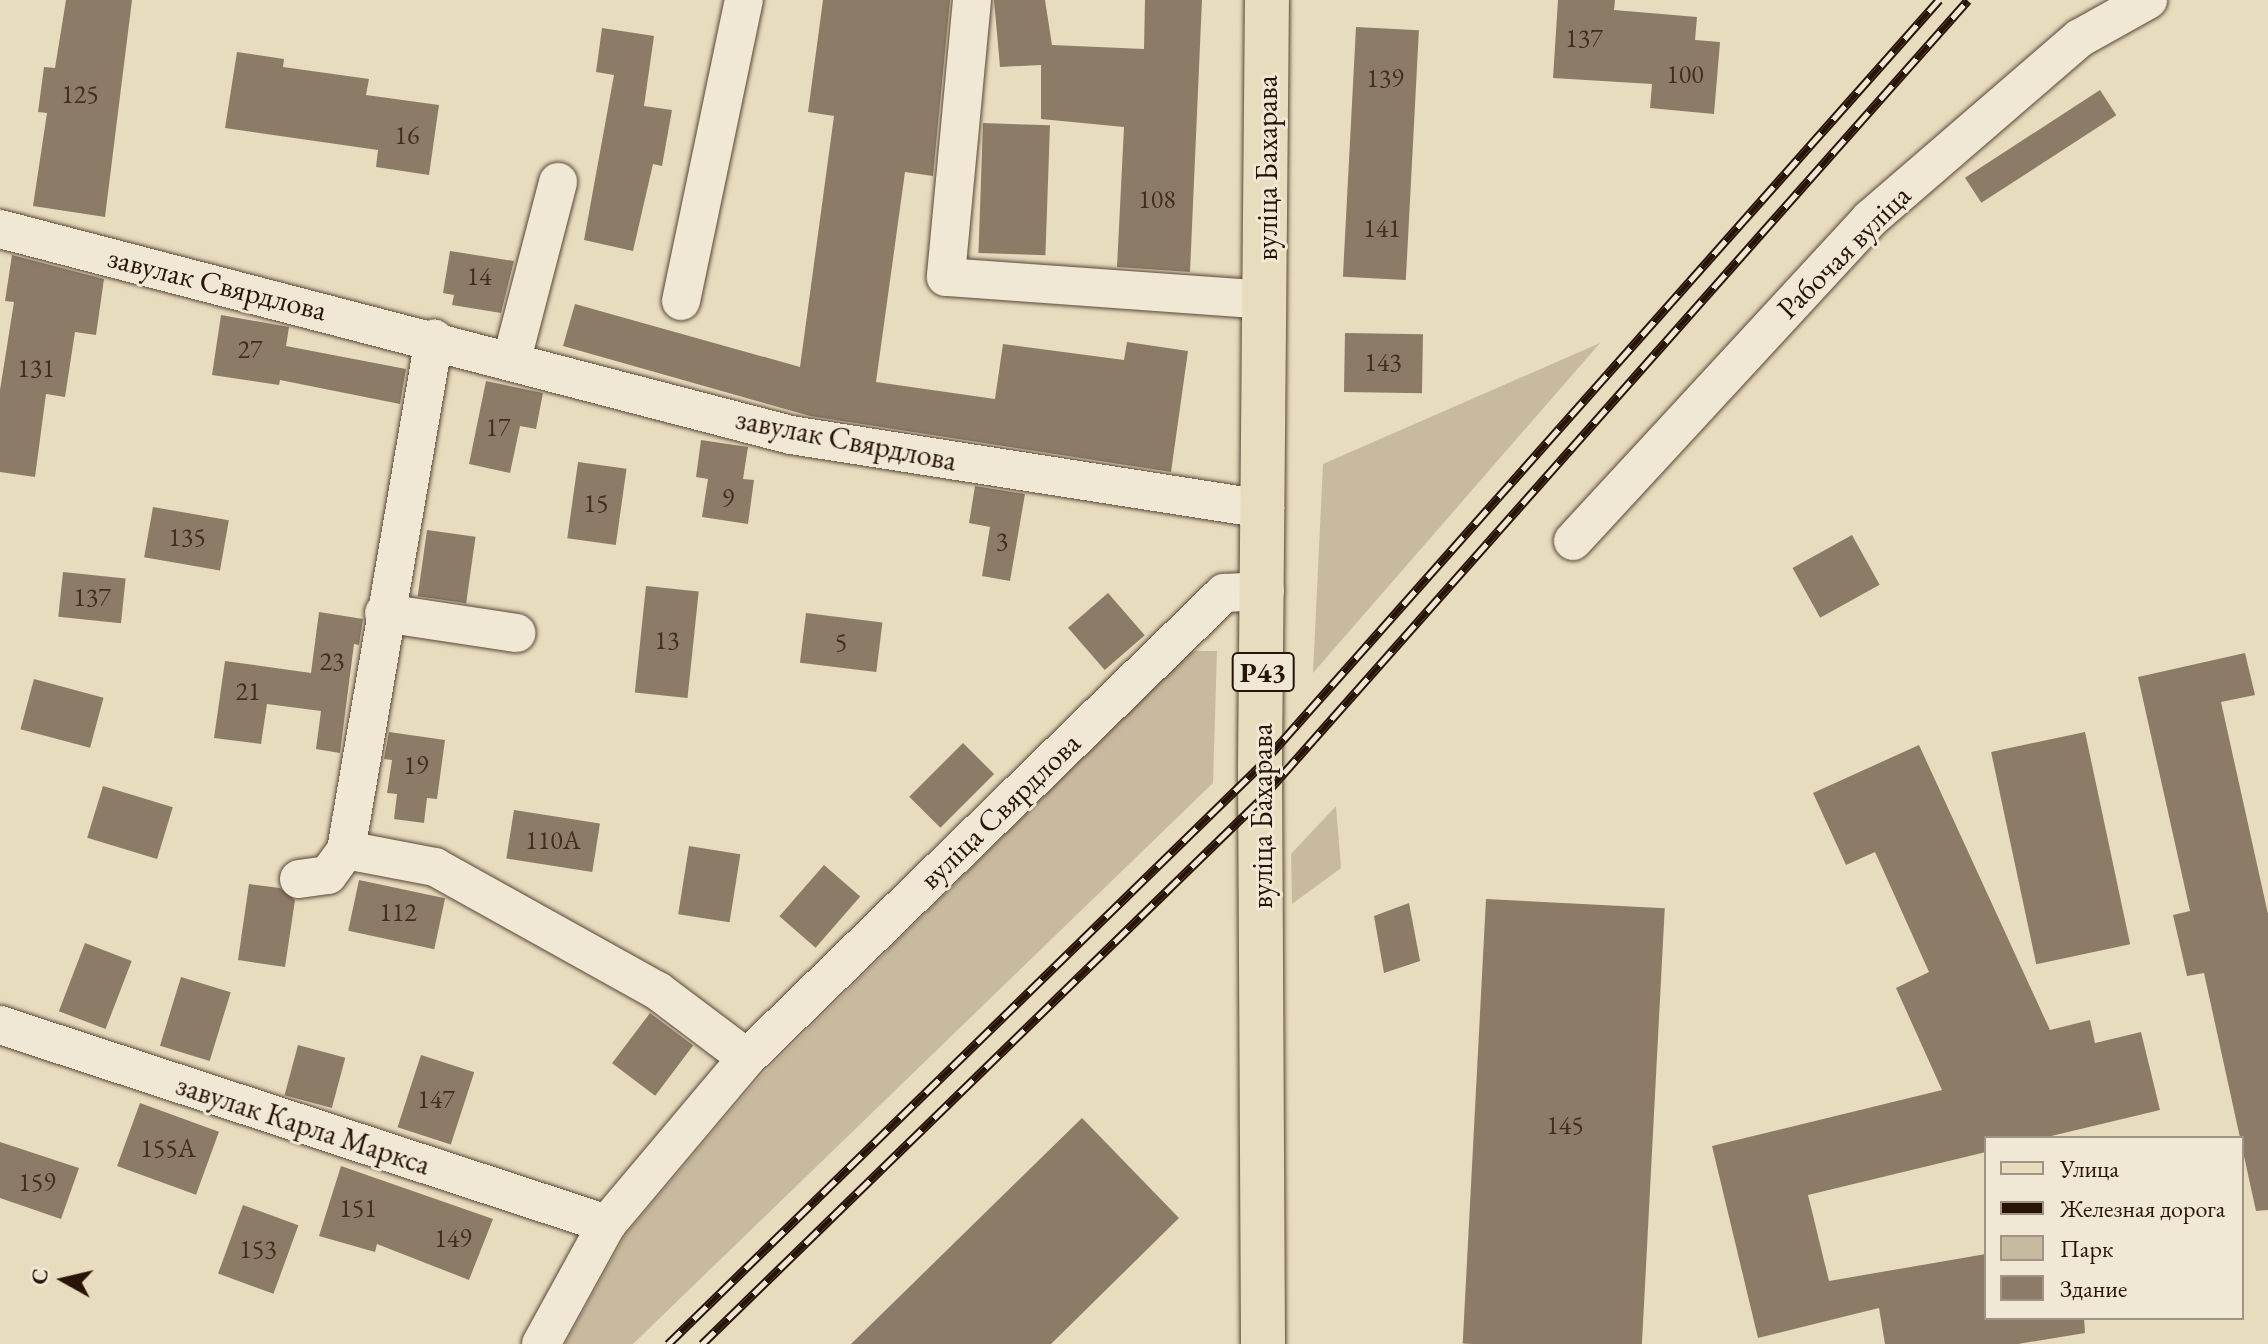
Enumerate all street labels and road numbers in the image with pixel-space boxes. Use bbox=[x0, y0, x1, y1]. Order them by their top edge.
street label: вуліца Бахарава bbox=[1249, 75, 1285, 261]
street label: Рабочая вуліца bbox=[1770, 178, 1918, 326]
street label: завулак Свярдлова bbox=[104, 239, 330, 329]
street label: завулак Свярдлова bbox=[732, 401, 960, 479]
road number: Р43 bbox=[1231, 648, 1295, 696]
street label: вуліца Бахарава bbox=[1244, 723, 1280, 909]
street label: вуліца Свярдлова bbox=[912, 725, 1088, 897]
street label: завулак Карла Маркса bbox=[171, 1067, 435, 1183]

